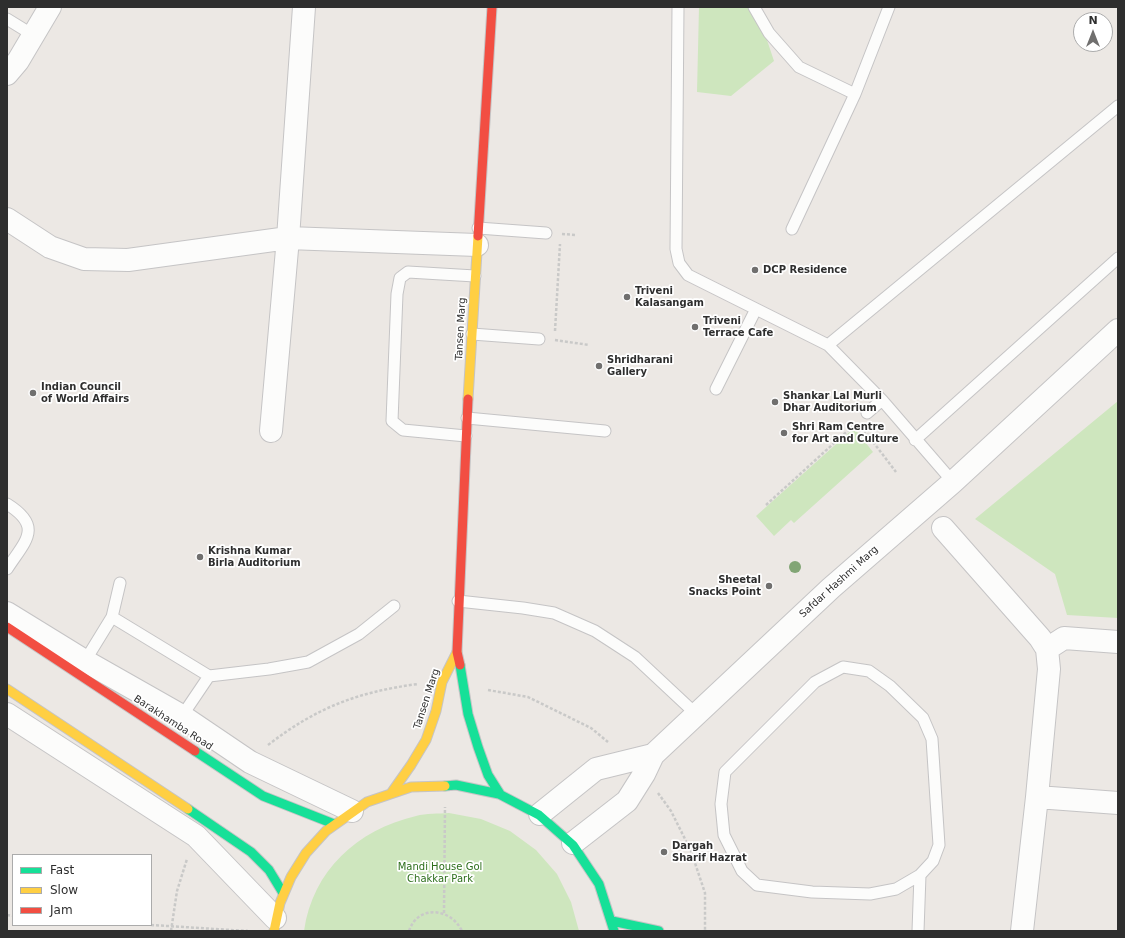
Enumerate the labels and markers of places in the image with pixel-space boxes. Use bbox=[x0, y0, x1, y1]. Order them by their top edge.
place label: DCP Residence bbox=[763, 264, 847, 276]
marker: DCP Residence bbox=[750, 265, 760, 275]
place label: Triveni Kalasangam bbox=[635, 285, 704, 308]
marker: Triveni Kalasangam bbox=[622, 292, 632, 302]
place label: Triveni Terrace Cafe bbox=[703, 315, 773, 338]
marker: Triveni Terrace Cafe bbox=[690, 322, 700, 332]
place label: Shridharani Gallery bbox=[607, 354, 673, 378]
marker: Shridharani Gallery bbox=[594, 361, 604, 371]
place label: Indian Council of World Affairs bbox=[41, 381, 129, 404]
marker: Indian Council of World Affairs bbox=[28, 388, 38, 398]
place label: Shankar Lal Murli Dhar Auditorium bbox=[783, 390, 882, 414]
marker: Shankar Lal Murli Dhar Auditorium bbox=[770, 397, 780, 407]
place label: Shri Ram Centre for Art and Culture bbox=[792, 421, 899, 444]
marker: Shri Ram Centre for Art and Culture bbox=[779, 428, 789, 438]
place label: Krishna Kumar Birla Auditorium bbox=[208, 545, 301, 568]
marker: Krishna Kumar Birla Auditorium bbox=[195, 552, 205, 562]
place label: Sheetal Snacks Point bbox=[688, 574, 761, 598]
marker: Sheetal Snacks Point bbox=[764, 581, 774, 591]
place label: Dargah Sharif Hazrat bbox=[672, 840, 747, 864]
marker: Dargah Sharif Hazrat bbox=[659, 847, 669, 857]

